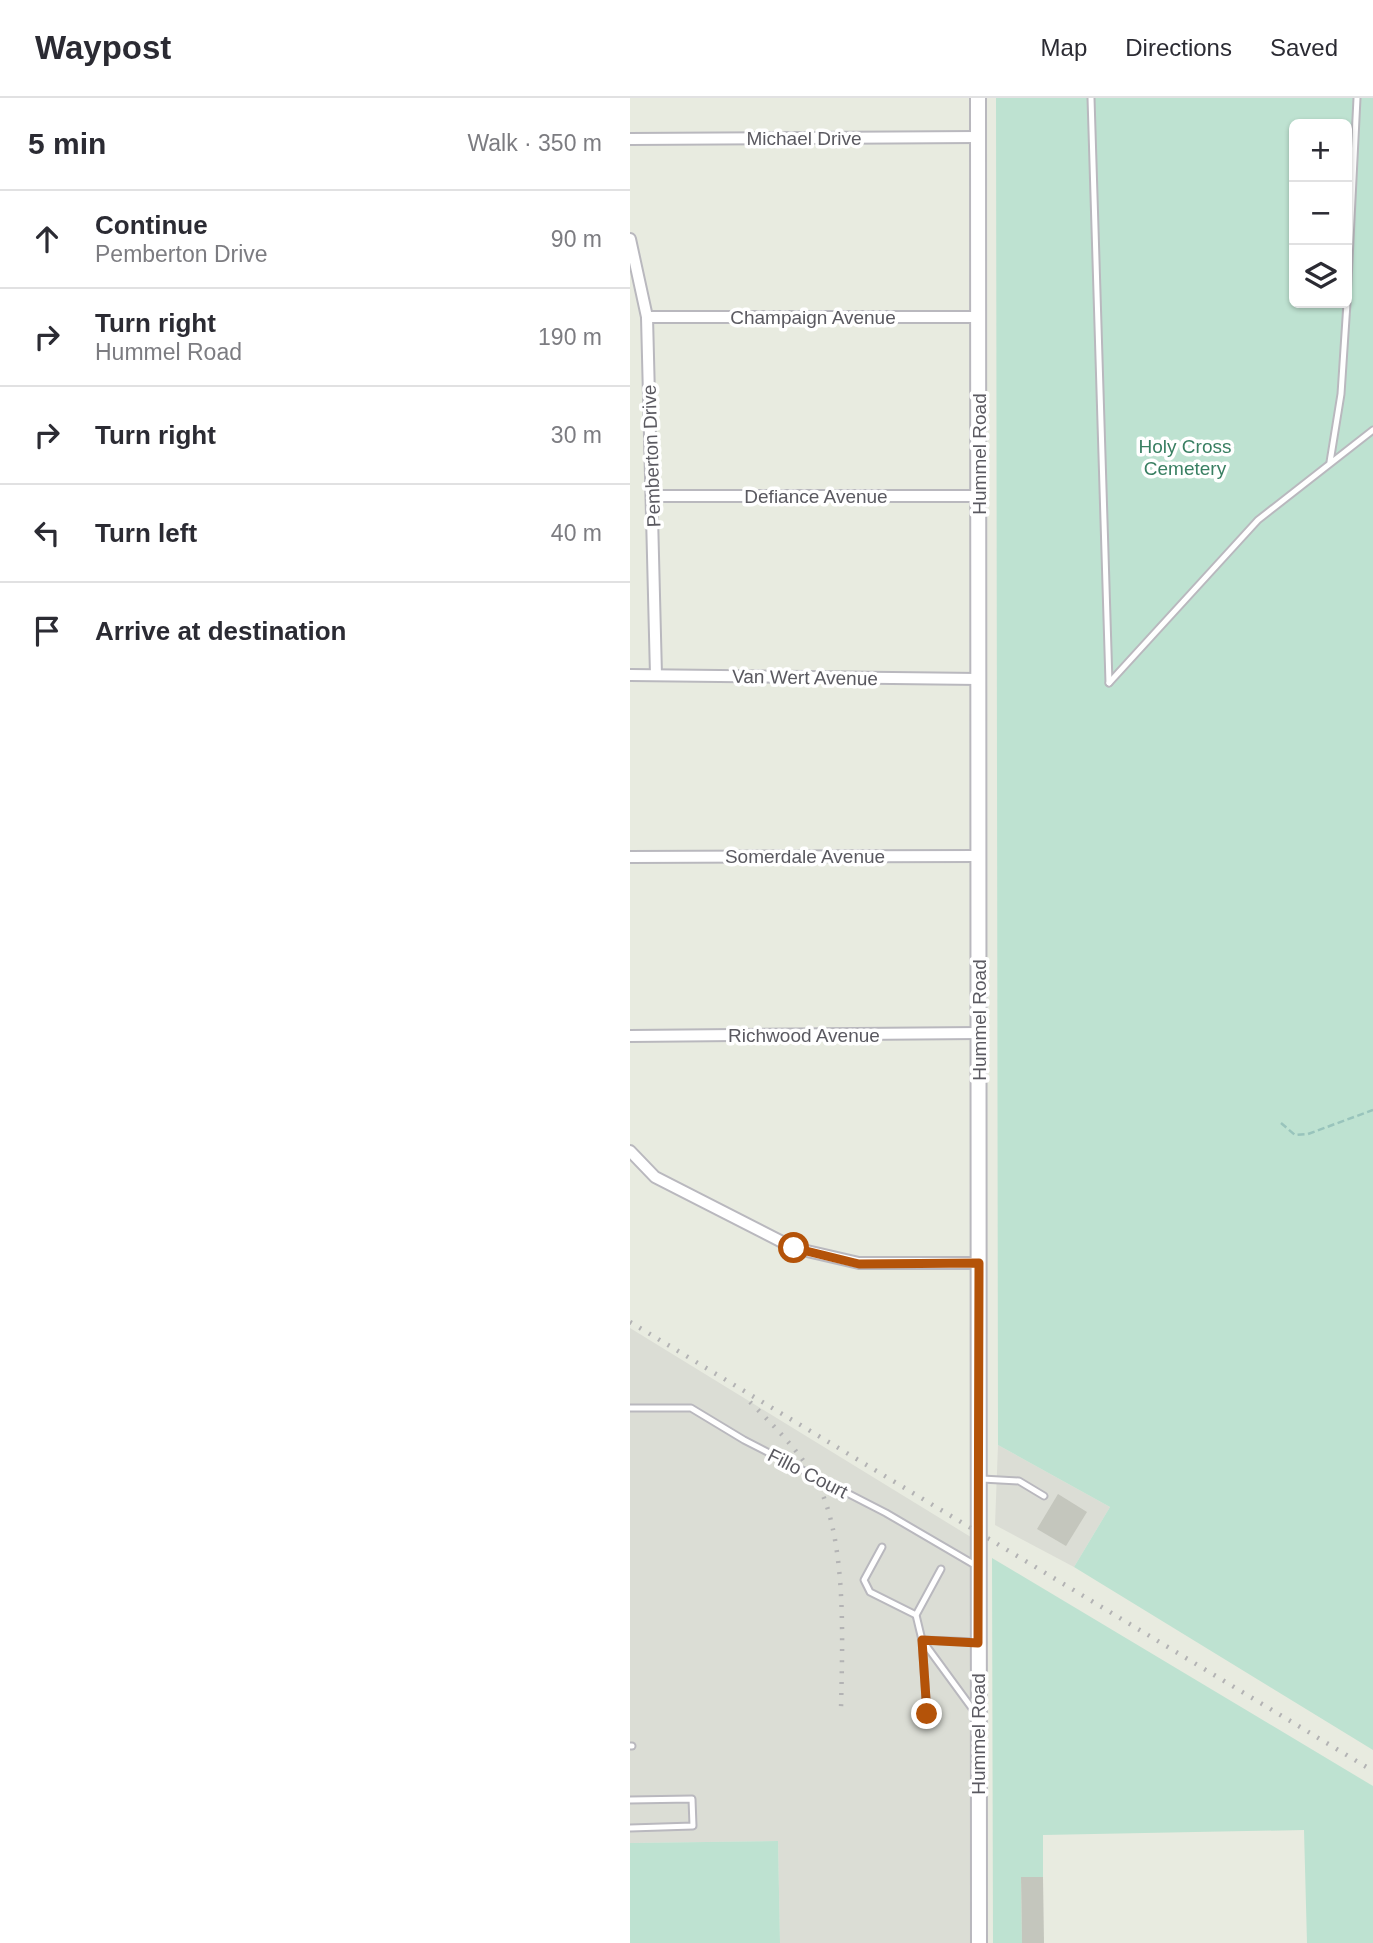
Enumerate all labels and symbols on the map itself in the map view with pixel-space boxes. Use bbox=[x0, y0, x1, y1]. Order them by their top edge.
street label: Michael Drive bbox=[746, 128, 862, 149]
street label: Champaign Avenue bbox=[730, 307, 896, 328]
street label: Pemberton Drive bbox=[639, 384, 664, 528]
street label: Hummel Road bbox=[969, 393, 990, 515]
park label: Holy Cross Cemetery bbox=[1139, 436, 1231, 479]
street label: Defiance Avenue bbox=[744, 486, 888, 507]
street label: Van Wert Avenue bbox=[732, 666, 878, 689]
street label: Somerdale Avenue bbox=[725, 846, 885, 867]
street label: Hummel Road bbox=[969, 959, 990, 1081]
street label: Richwood Avenue bbox=[728, 1025, 880, 1046]
route start bbox=[778, 1232, 809, 1263]
street label: Fillo Court bbox=[764, 1444, 852, 1503]
street label: Hummel Road bbox=[968, 1673, 989, 1795]
route end bbox=[911, 1698, 942, 1729]

